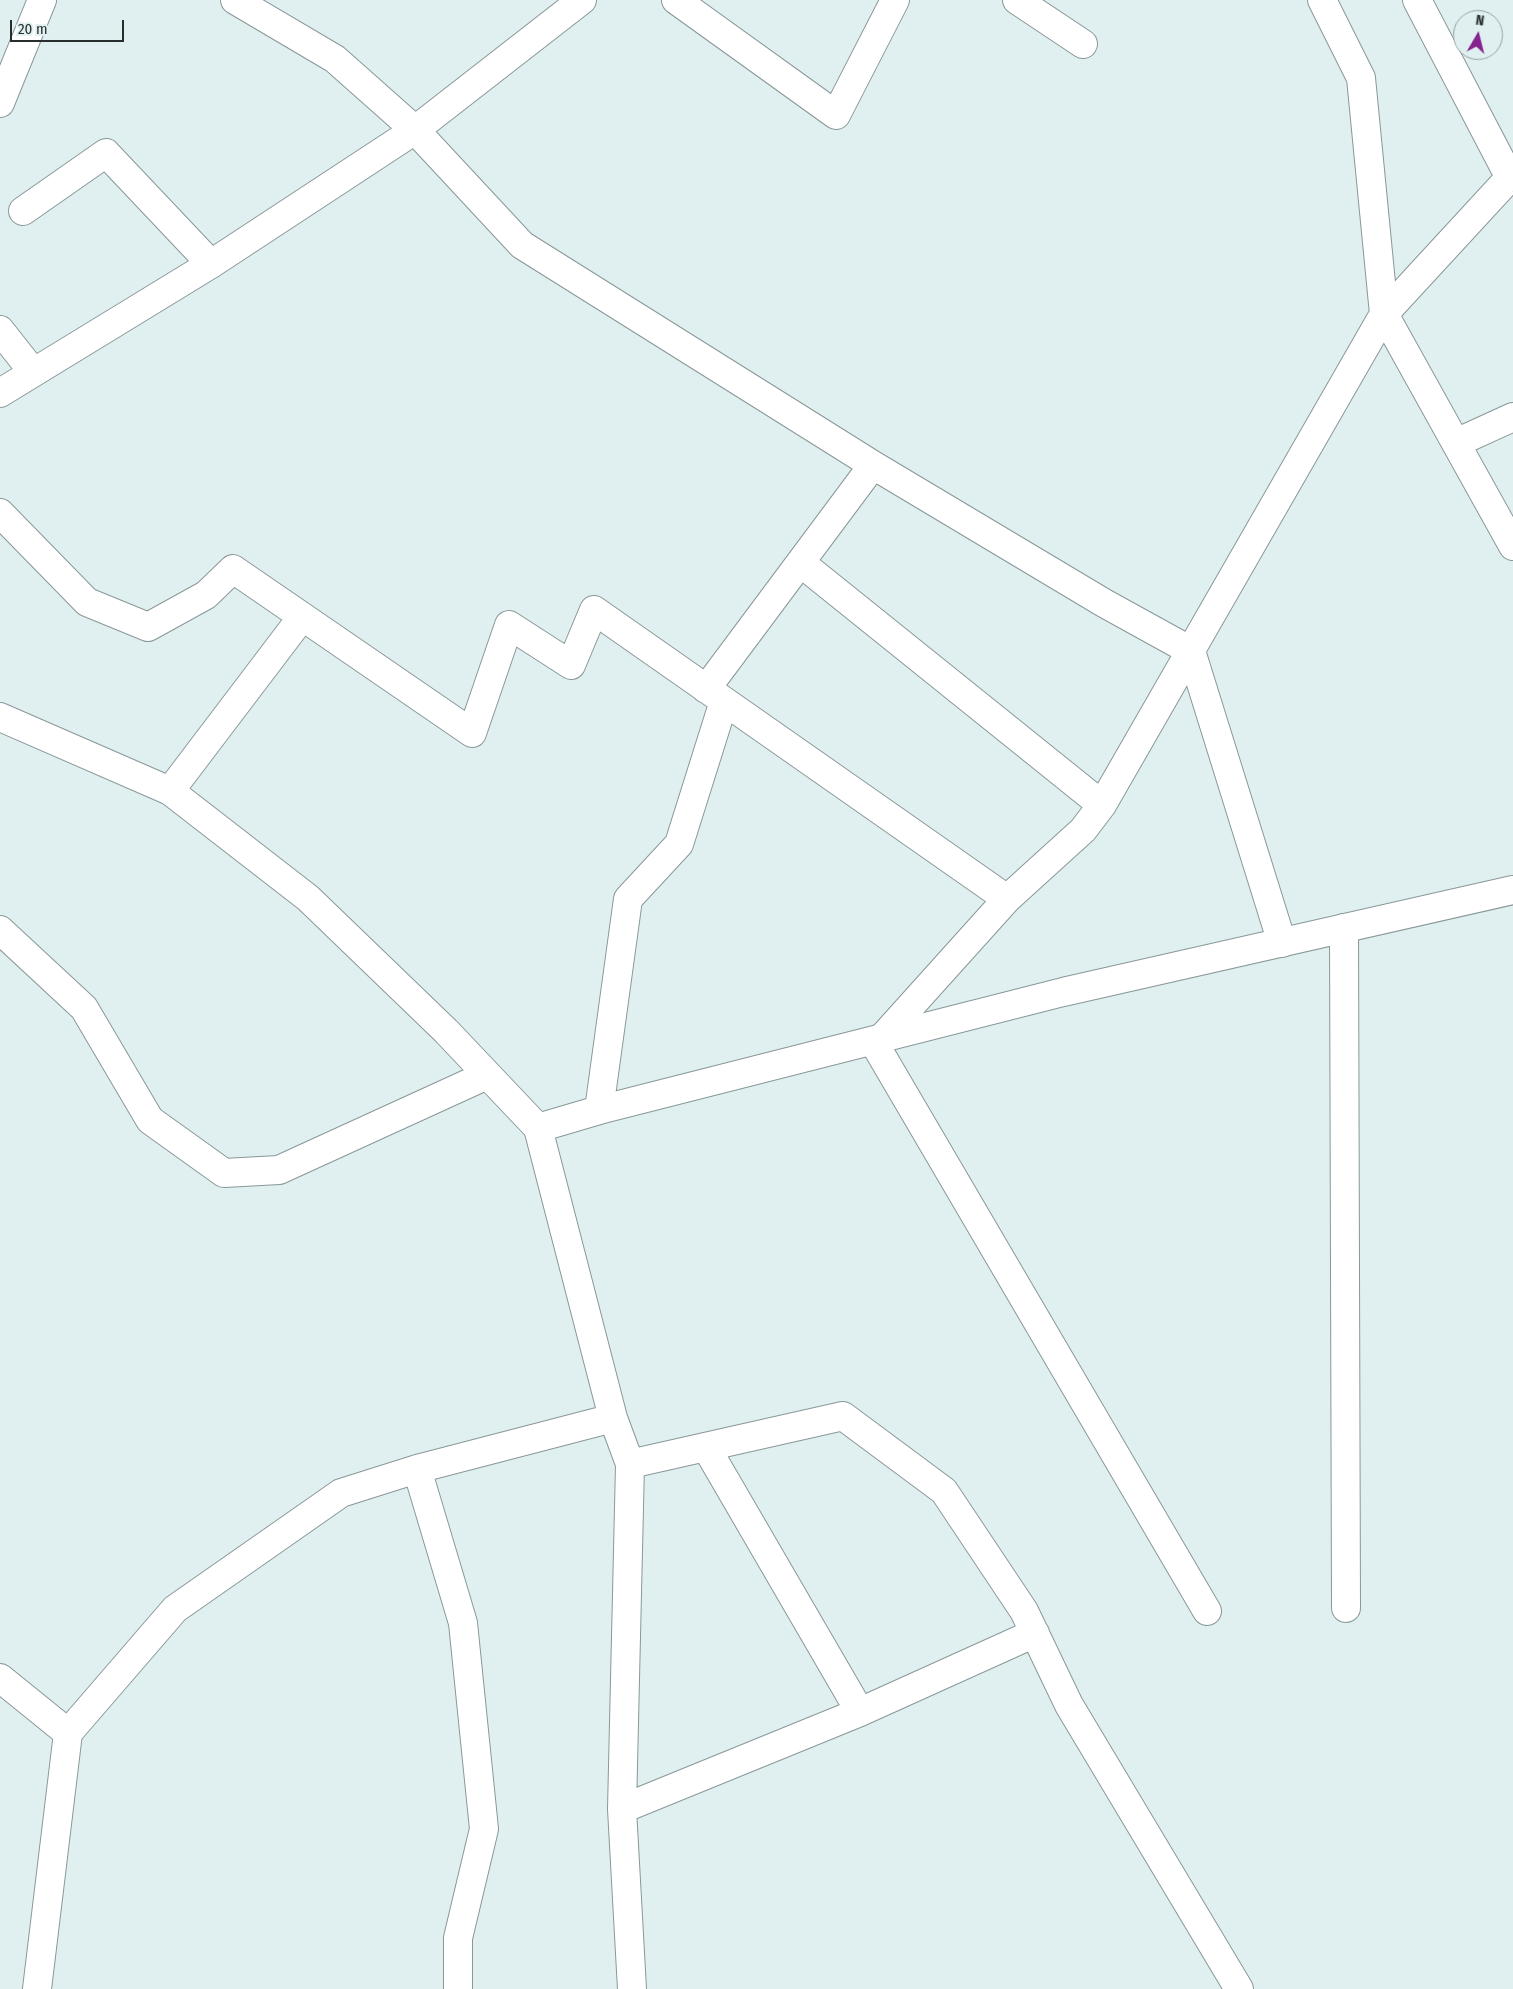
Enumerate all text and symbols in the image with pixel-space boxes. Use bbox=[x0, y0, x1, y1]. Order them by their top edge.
scale bar bbox=[12, 10, 126, 42]
north arrow bbox=[1453, 10, 1503, 60]
text: N bbox=[1475, 12, 1485, 30]
text: 20 m bbox=[18, 20, 48, 38]

